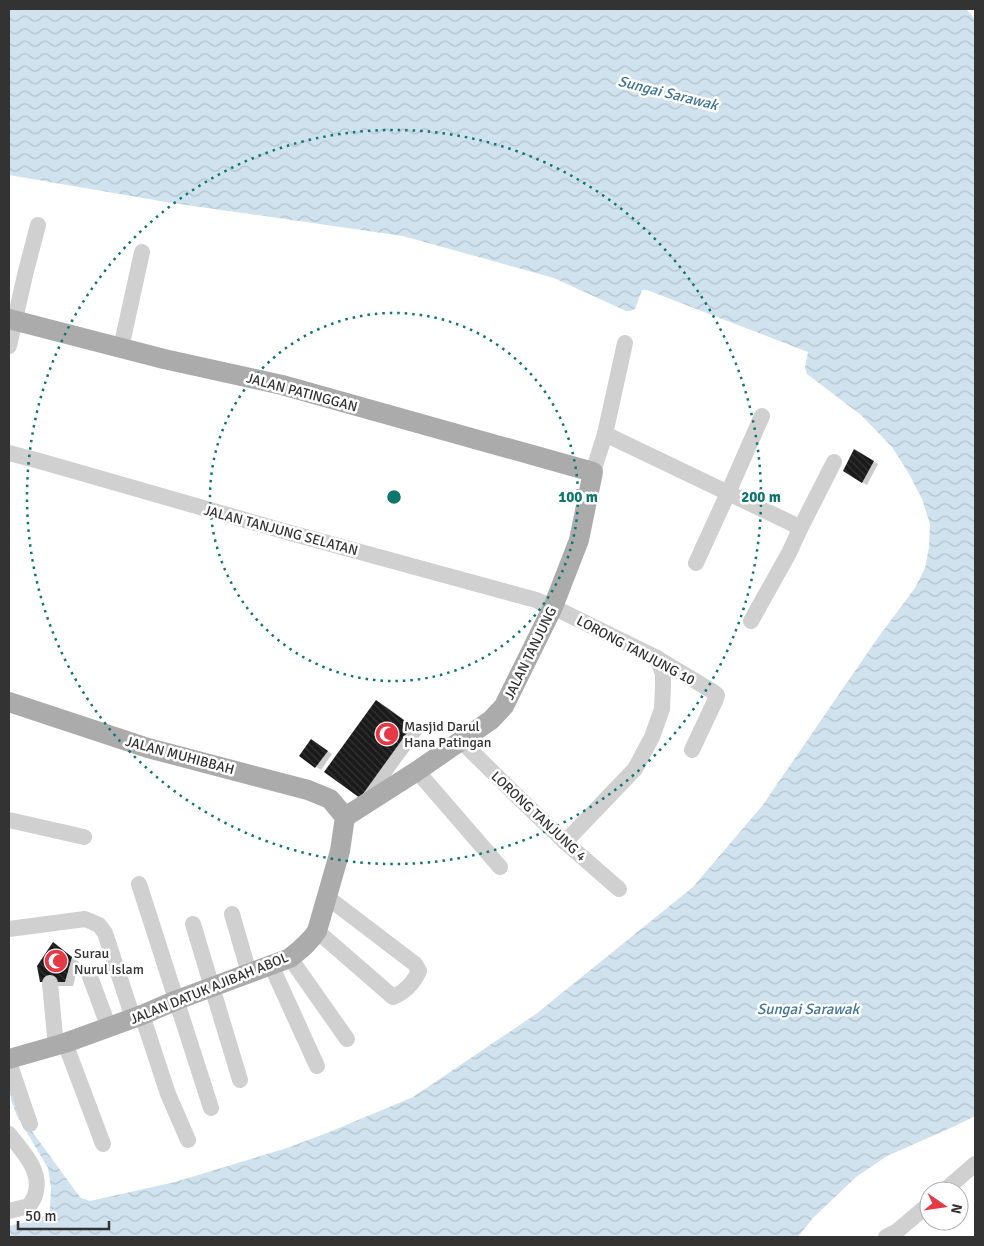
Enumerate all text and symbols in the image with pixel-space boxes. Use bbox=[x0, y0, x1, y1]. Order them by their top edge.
water label: Sungai Sarawak bbox=[616, 72, 721, 114]
street label: JALAN PATINGGAN bbox=[244, 369, 359, 415]
centre of rings bbox=[385, 488, 403, 506]
text: 100 m bbox=[558, 488, 598, 506]
text: 200 m bbox=[741, 488, 781, 506]
street label: JALAN TANJUNG SELATAN bbox=[202, 502, 360, 559]
street label: JALAN TANJUNG bbox=[501, 604, 560, 702]
street label: LORONG TANJUNG 10 bbox=[574, 612, 698, 689]
place label: Masjid Darul Hana Patingan bbox=[404, 718, 492, 751]
mosque icon: Masjid Darul Hana Patingan bbox=[374, 721, 400, 747]
street label: JALAN MUHIBBAH bbox=[124, 733, 236, 778]
street label: LORONG TANJUNG 4 bbox=[488, 768, 590, 865]
place label: Surau Nurul Islam bbox=[74, 945, 144, 978]
mosque icon: Surau Nurul Islam bbox=[43, 948, 69, 974]
street label: JALAN DATUK AJIBAH ABOL bbox=[128, 949, 291, 1028]
water label: Sungai Sarawak bbox=[757, 1000, 861, 1018]
north arrow bbox=[919, 1181, 969, 1231]
scale bar bbox=[18, 1198, 109, 1230]
text: N bbox=[947, 1202, 966, 1215]
text: 50 m bbox=[25, 1207, 56, 1225]

